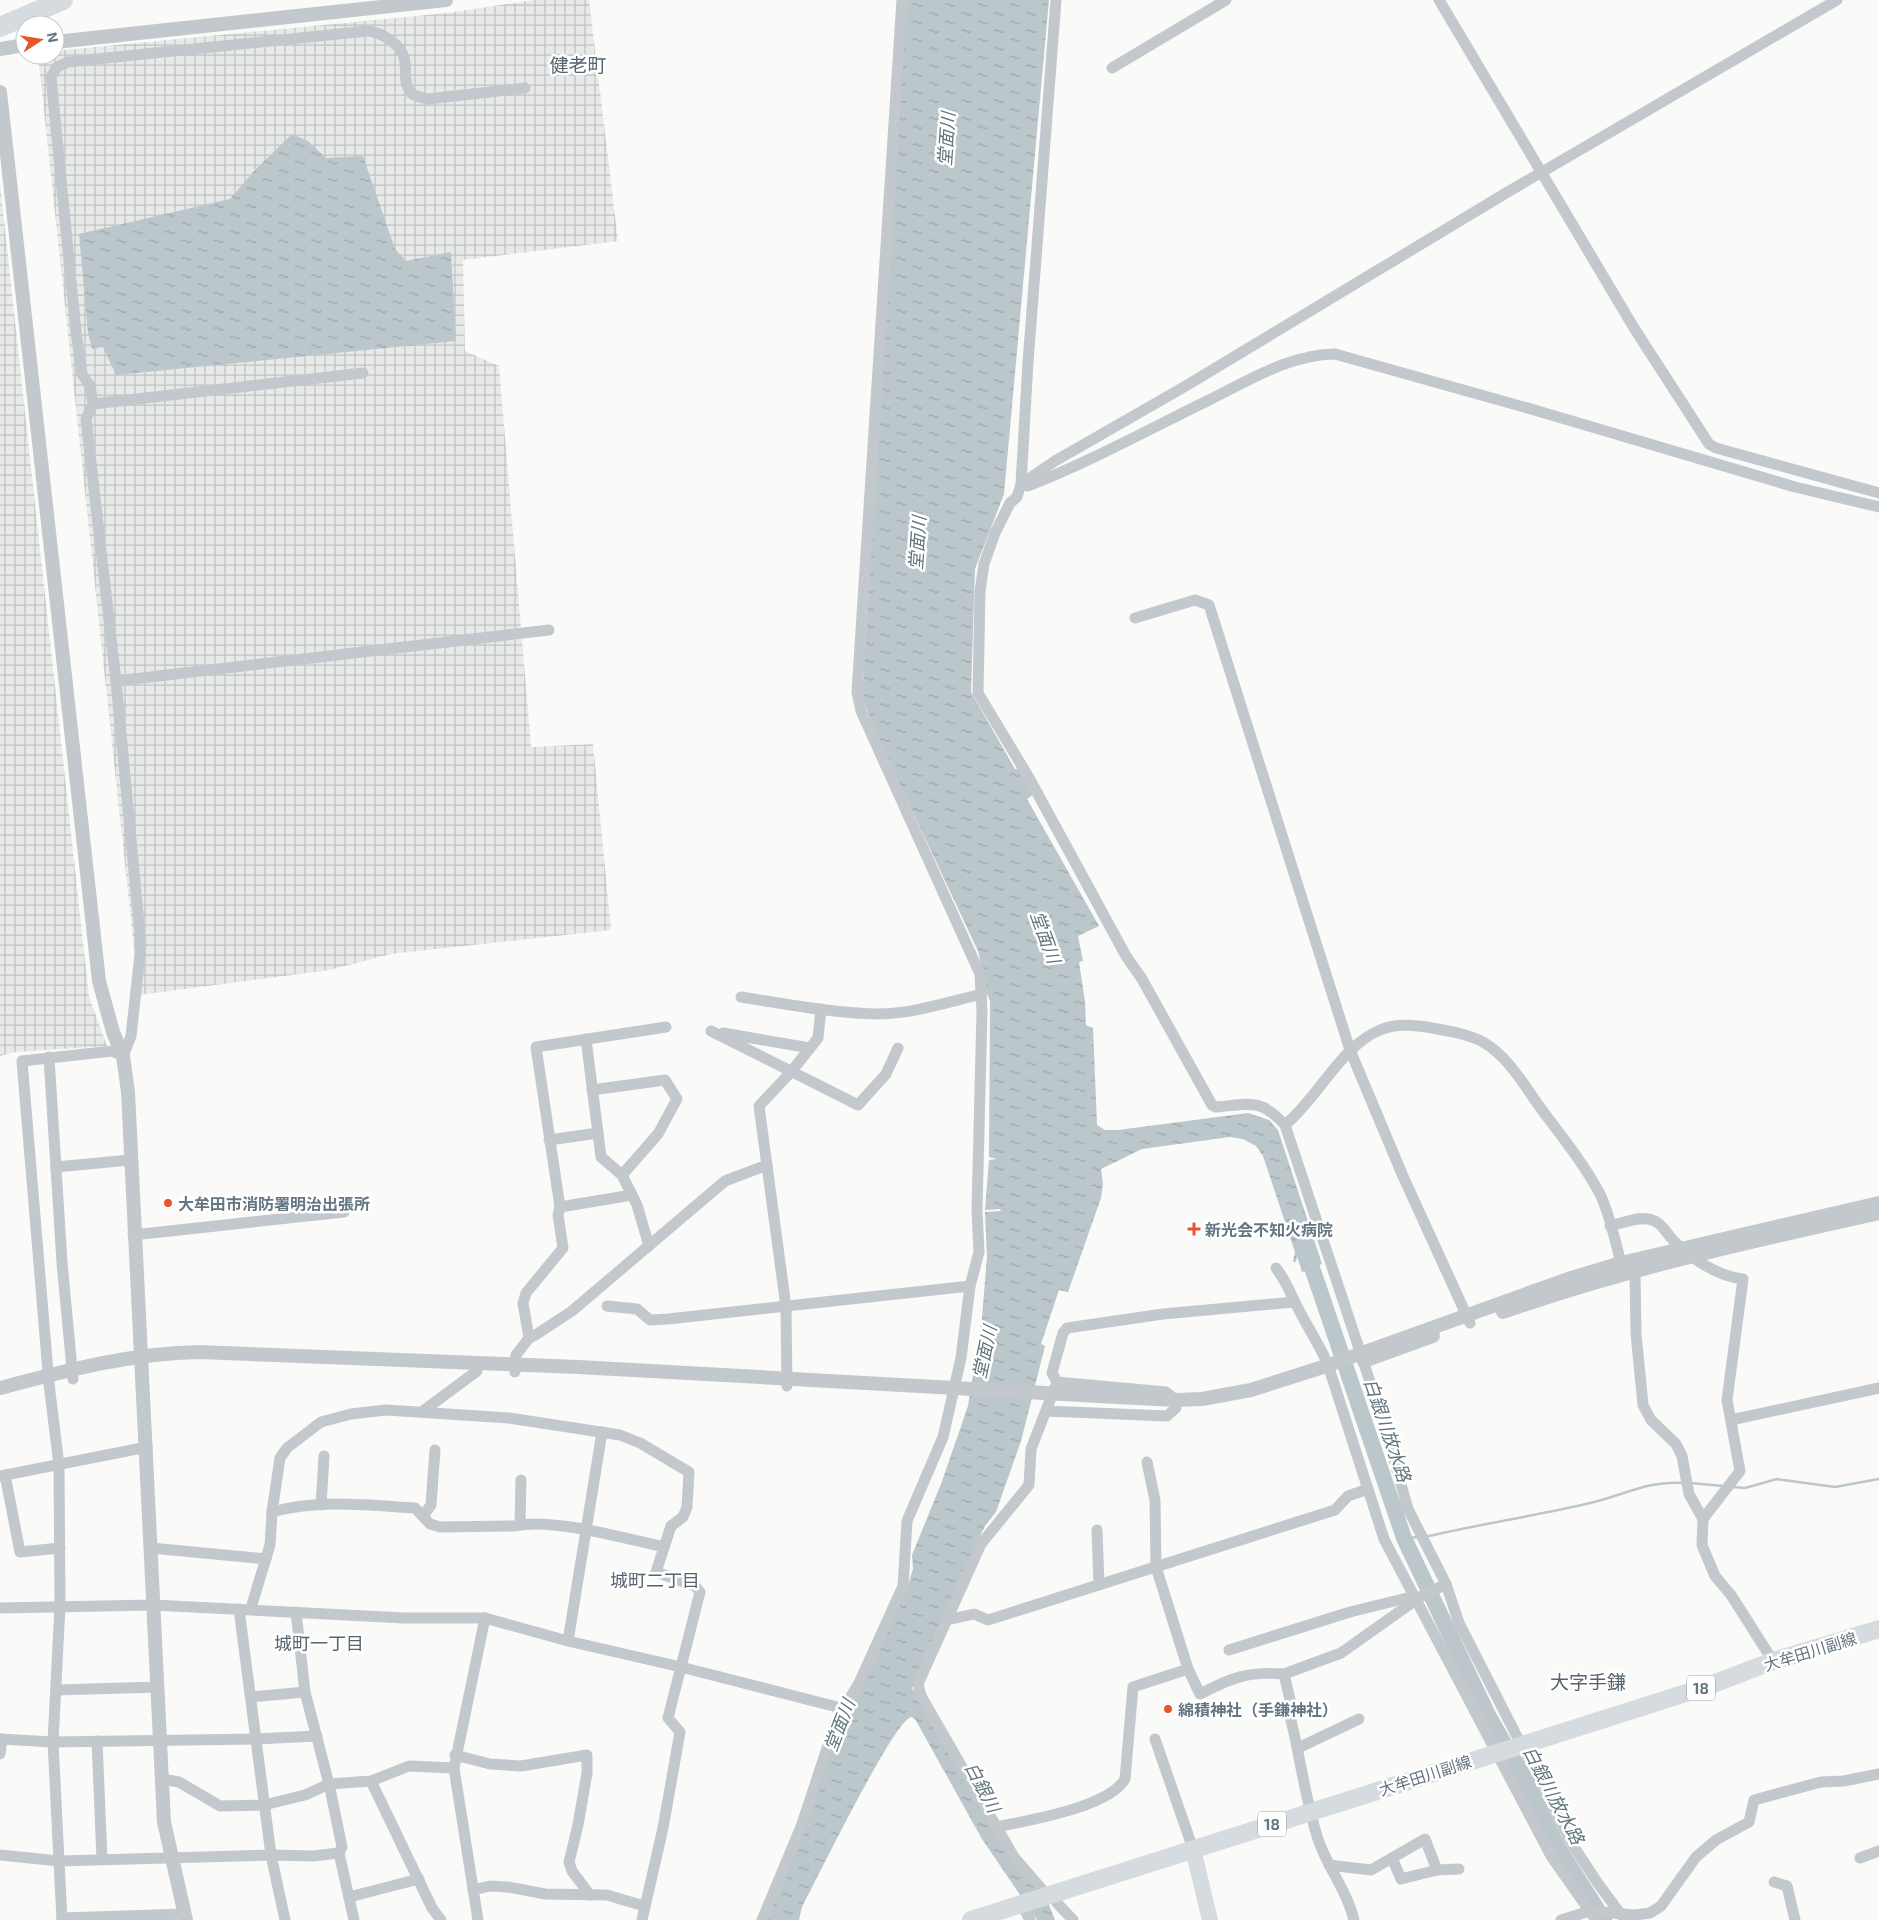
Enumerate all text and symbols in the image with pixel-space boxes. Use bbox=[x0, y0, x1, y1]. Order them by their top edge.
north arrow bbox=[15, 15, 65, 65]
text: N bbox=[44, 30, 63, 44]
district label: 健老町 bbox=[549, 53, 607, 76]
water label: 堂面川 bbox=[933, 109, 959, 167]
water label: 堂面川 bbox=[904, 513, 930, 571]
water label: 堂面川 bbox=[1026, 908, 1066, 968]
place label: 大牟田市消防署明治出張所 bbox=[178, 1194, 370, 1213]
marker: 大牟田市消防署明治出張所 bbox=[162, 1197, 174, 1209]
place label: 新光会不知火病院 bbox=[1205, 1220, 1333, 1239]
marker: 新光会不知火病院 bbox=[1187, 1222, 1201, 1236]
water label: 堂面川 bbox=[968, 1321, 1001, 1381]
water label: 白銀川放水路 bbox=[1360, 1375, 1417, 1487]
district label: 城町二丁目 bbox=[610, 1569, 700, 1591]
street label: 大牟田川副線 bbox=[1761, 1628, 1859, 1674]
district label: 城町一丁目 bbox=[274, 1632, 364, 1654]
district label: 大字手鎌 bbox=[1550, 1670, 1626, 1693]
road number: 18 bbox=[1687, 1676, 1715, 1700]
water label: 堂面川 bbox=[819, 1694, 860, 1754]
place label: 綿積神社（手鎌神社） bbox=[1178, 1700, 1338, 1719]
marker: 綿積神社（手鎌神社） bbox=[1162, 1703, 1174, 1715]
water label: 白銀川放水路 bbox=[1519, 1742, 1590, 1850]
street label: 大牟田川副線 bbox=[1376, 1751, 1474, 1799]
water label: 白銀川 bbox=[961, 1758, 1006, 1818]
road number: 18 bbox=[1258, 1812, 1286, 1836]

